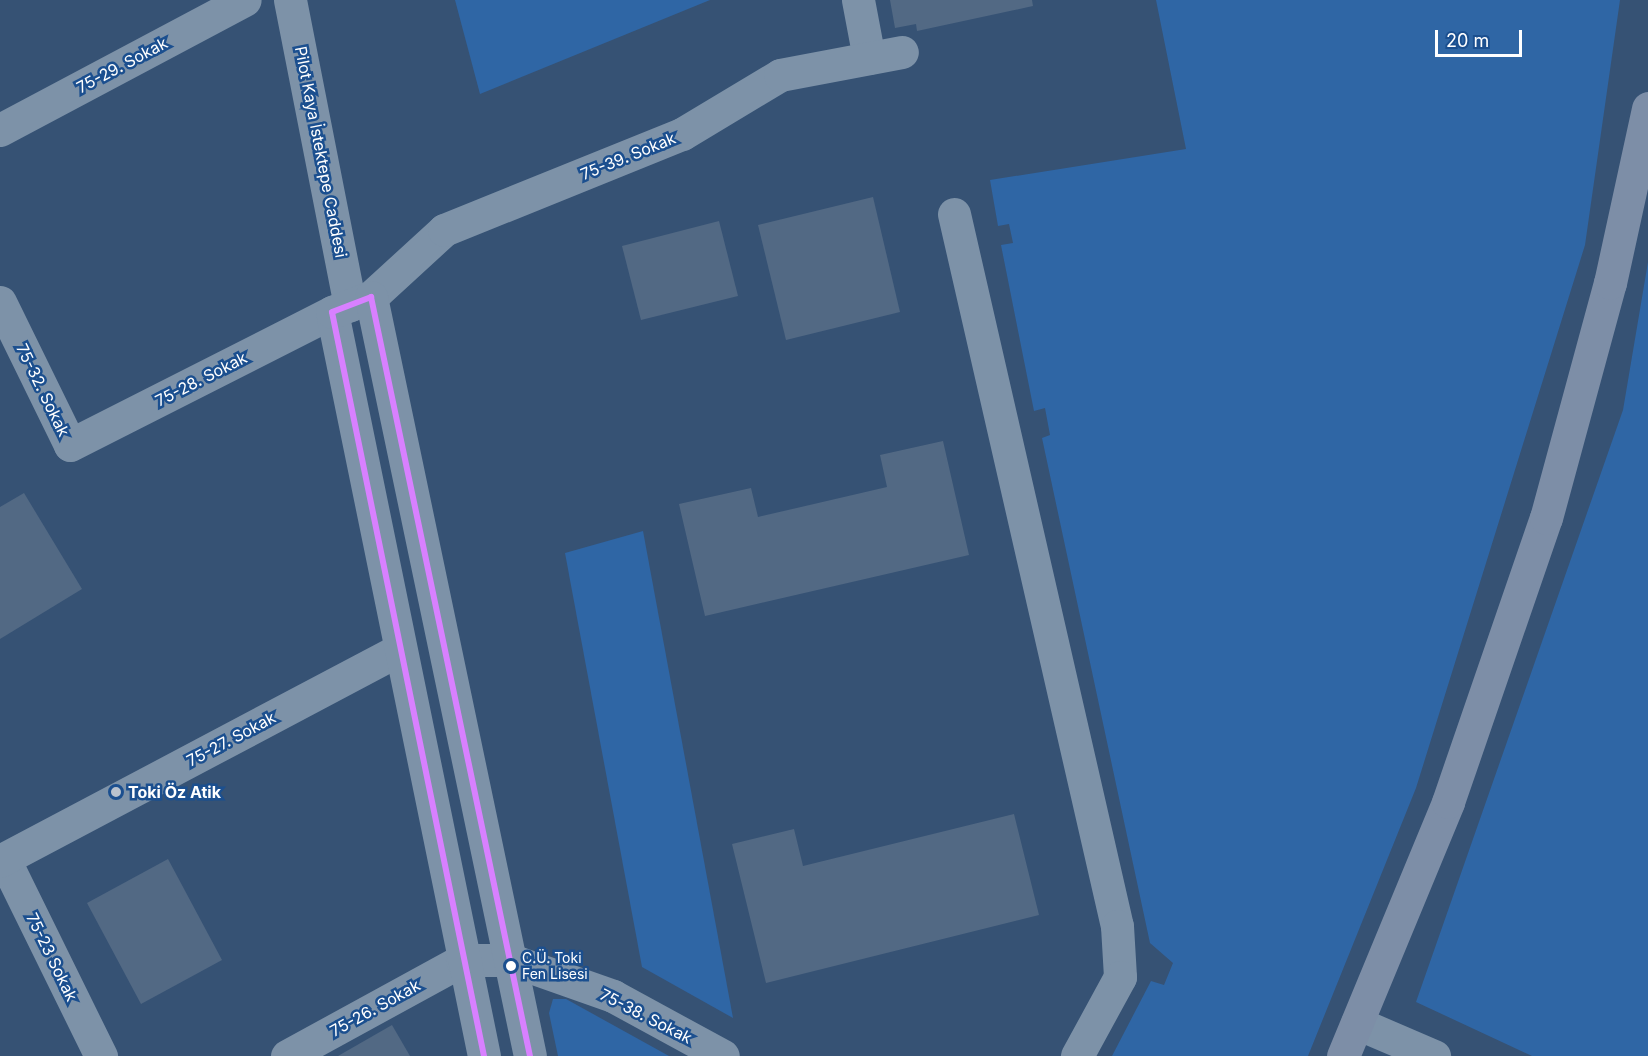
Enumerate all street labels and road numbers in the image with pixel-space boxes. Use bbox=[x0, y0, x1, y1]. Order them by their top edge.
street label: 75-29. Sokak bbox=[73, 33, 171, 97]
street label: Pilot Kaya İstektepe Caddesi bbox=[291, 45, 351, 259]
street label: 75-39. Sokak bbox=[578, 128, 678, 184]
street label: 75-32. Sokak bbox=[12, 340, 74, 440]
street label: 75-28. Sokak bbox=[152, 348, 250, 410]
street label: 75-27. Sokak bbox=[183, 708, 279, 770]
street label: 75-23 Sokak bbox=[22, 910, 82, 1004]
street label: 75-26. Sokak bbox=[327, 975, 423, 1041]
street label: 75-38. Sokak bbox=[597, 985, 695, 1047]

